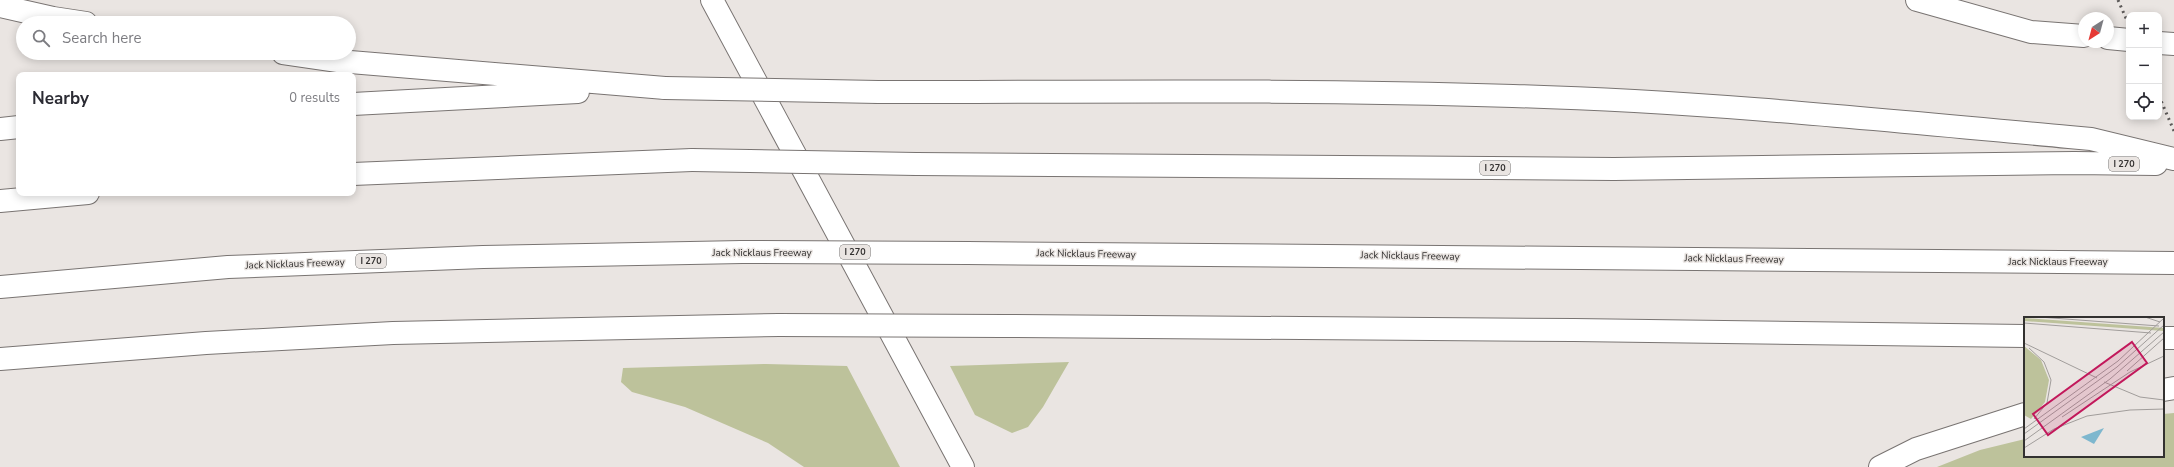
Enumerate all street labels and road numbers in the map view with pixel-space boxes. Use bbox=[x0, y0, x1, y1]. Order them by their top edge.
road number: I 270 bbox=[2109, 157, 2139, 171]
road number: I 270 bbox=[1480, 161, 1510, 175]
road number: I 270 bbox=[840, 245, 870, 259]
street label: Jack Nicklaus Freeway bbox=[711, 246, 813, 260]
street label: Jack Nicklaus Freeway bbox=[1035, 246, 1137, 262]
street label: Jack Nicklaus Freeway bbox=[1359, 248, 1461, 264]
street label: Jack Nicklaus Freeway bbox=[1683, 251, 1785, 267]
road number: I 270 bbox=[356, 254, 386, 268]
street label: Jack Nicklaus Freeway bbox=[244, 255, 346, 273]
street label: Jack Nicklaus Freeway bbox=[2007, 255, 2109, 269]

